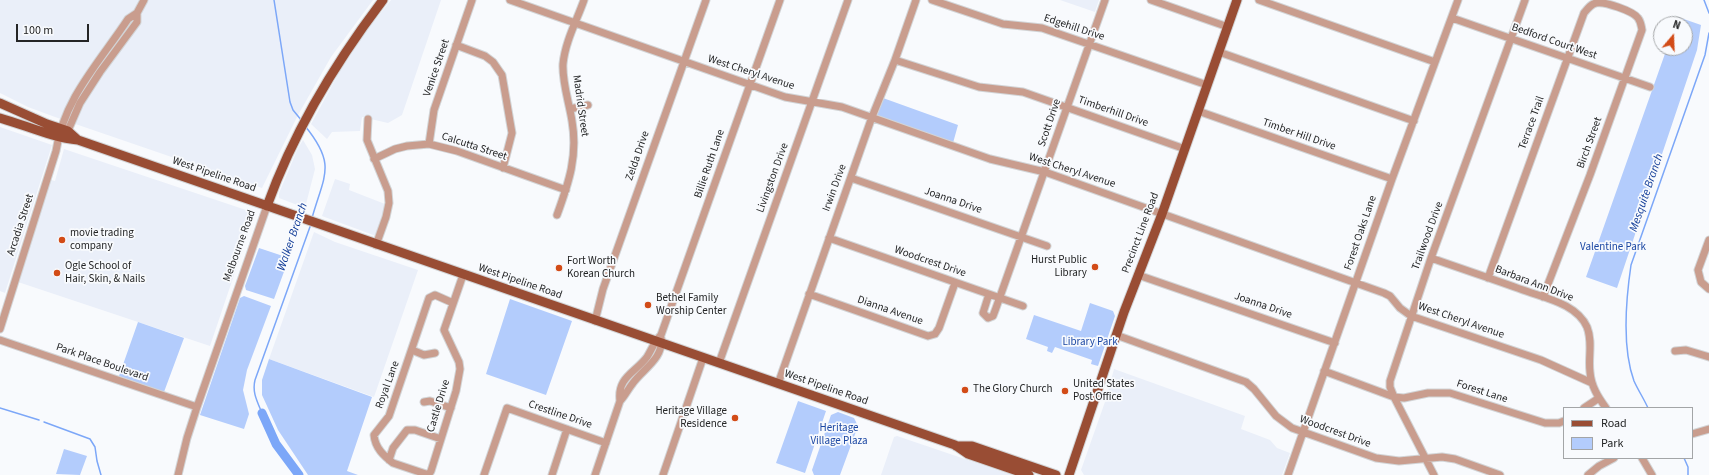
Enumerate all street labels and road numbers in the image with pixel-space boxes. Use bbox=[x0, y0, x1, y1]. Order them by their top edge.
street label: Edgehill Drive bbox=[1042, 12, 1106, 44]
street label: Bedford Court West bbox=[1510, 21, 1598, 63]
street label: Venice Street bbox=[421, 38, 453, 98]
street label: West Cheryl Avenue bbox=[706, 53, 796, 93]
street label: Madrid Street bbox=[569, 74, 591, 138]
street label: Timberhill Drive bbox=[1076, 94, 1150, 130]
street label: Terrace Trail bbox=[1516, 94, 1548, 152]
street label: Scott Drive bbox=[1036, 97, 1064, 149]
street label: Timber Hill Drive bbox=[1261, 116, 1337, 154]
street label: Birch Street bbox=[1575, 116, 1605, 170]
street label: Billie Ruth Lane bbox=[692, 128, 728, 200]
street label: Zelda Drive bbox=[623, 129, 653, 183]
street label: Calcutta Street bbox=[440, 130, 508, 164]
street label: Livingston Drive bbox=[754, 141, 792, 215]
street label: West Cheryl Avenue bbox=[1027, 151, 1117, 191]
street label: West Pipeline Road bbox=[170, 154, 258, 196]
street label: Irwin Drive bbox=[820, 162, 850, 214]
street label: Joanna Drive bbox=[922, 185, 984, 217]
street label: Precinct Line Road bbox=[1120, 191, 1162, 275]
street label: Arcadia Street bbox=[5, 192, 37, 258]
street label: Forest Oaks Lane bbox=[1342, 194, 1380, 272]
street label: Trailwood Drive bbox=[1409, 200, 1447, 272]
street label: Melbourne Road bbox=[221, 208, 259, 284]
street label: Woodcrest Drive bbox=[892, 244, 968, 280]
street label: West Pipeline Road bbox=[476, 261, 564, 303]
street label: Barbara Ann Drive bbox=[1493, 263, 1575, 305]
street label: Joanna Drive bbox=[1232, 290, 1294, 322]
street label: Dianna Avenue bbox=[855, 294, 925, 328]
street label: West Cheryl Avenue bbox=[1416, 300, 1506, 342]
street label: Park Place Boulevard bbox=[54, 341, 150, 385]
street label: Royal Lane bbox=[373, 359, 403, 411]
street label: West Pipeline Road bbox=[782, 367, 870, 409]
street label: Castle Drive bbox=[425, 378, 453, 434]
street label: Forest Lane bbox=[1455, 378, 1509, 406]
street label: Crestline Drive bbox=[526, 398, 594, 432]
street label: Woodcrest Drive bbox=[1298, 413, 1372, 451]

